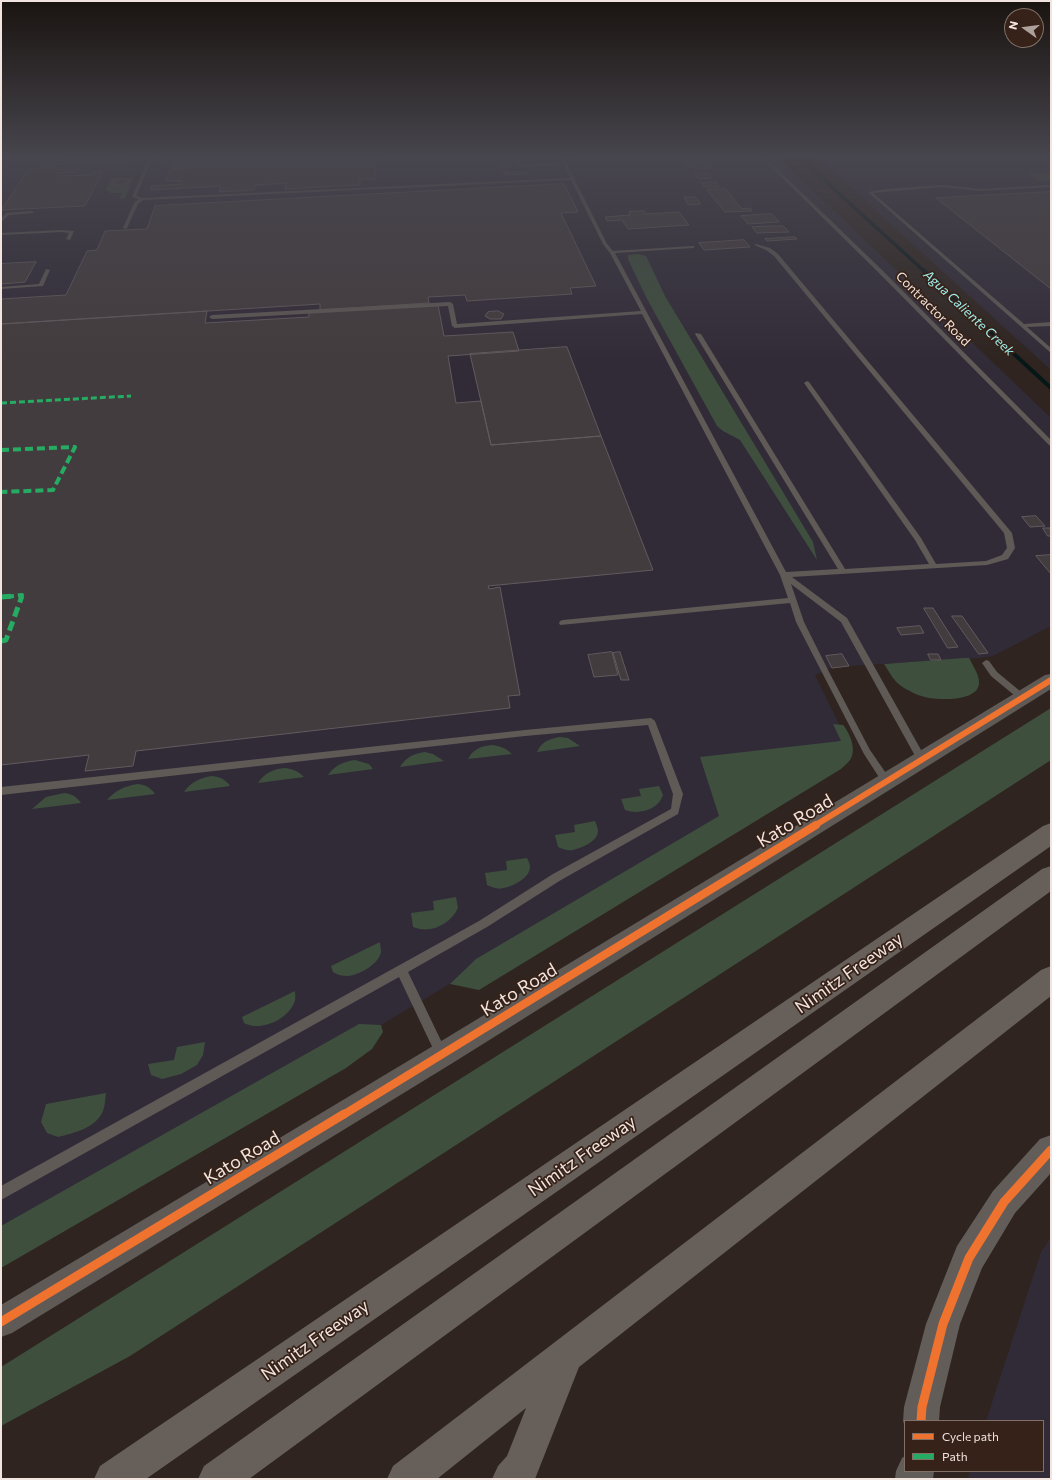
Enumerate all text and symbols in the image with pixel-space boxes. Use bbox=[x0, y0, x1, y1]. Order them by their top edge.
north arrow bbox=[1004, 8, 1044, 48]
text: N bbox=[1006, 20, 1020, 31]
water label: Agua Caliente Creek bbox=[920, 267, 1018, 359]
street label: Contractor Road bbox=[893, 269, 973, 349]
street label: Kato Road bbox=[753, 790, 837, 852]
street label: Nimitz Freeway bbox=[791, 928, 907, 1018]
street label: Kato Road bbox=[477, 959, 561, 1021]
street label: Nimitz Freeway bbox=[524, 1111, 640, 1201]
street label: Kato Road bbox=[200, 1127, 284, 1189]
street label: Nimitz Freeway bbox=[257, 1295, 373, 1385]
legend bbox=[904, 1420, 1044, 1472]
text: Cycle path bbox=[942, 1429, 999, 1443]
text: Path bbox=[942, 1449, 968, 1463]

